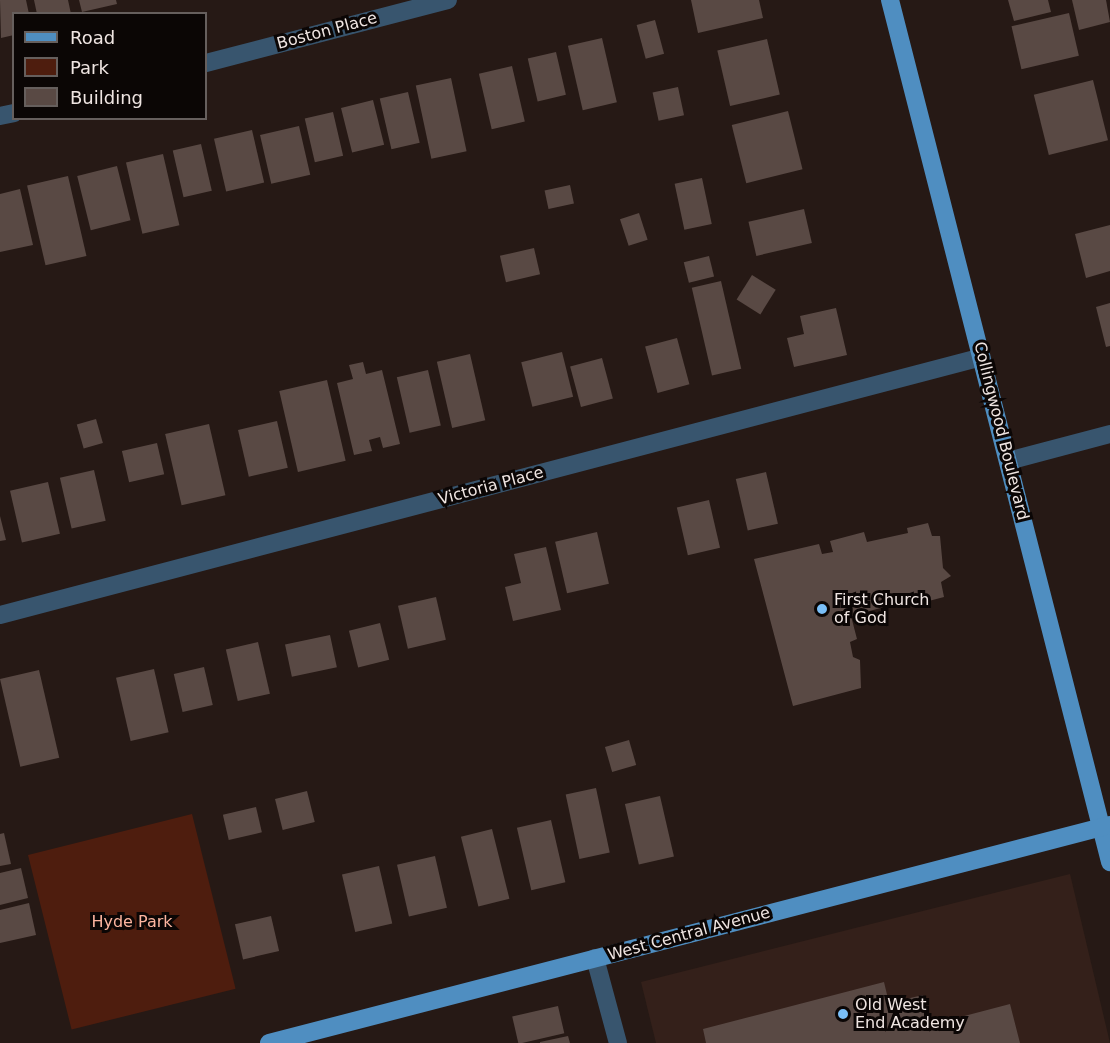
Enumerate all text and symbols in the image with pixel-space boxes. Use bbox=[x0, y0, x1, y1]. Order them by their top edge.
street label: Boston Place bbox=[275, 8, 379, 54]
legend bbox=[12, 12, 207, 120]
text: Road bbox=[70, 27, 115, 48]
text: Park bbox=[70, 57, 109, 78]
text: Building bbox=[70, 87, 143, 108]
street label: Collingwood Boulevard bbox=[969, 340, 1033, 522]
street label: Victoria Place bbox=[436, 463, 546, 509]
place label: First Church of God bbox=[834, 590, 929, 628]
marker: First Church of God bbox=[815, 602, 829, 616]
street label: West Central Avenue bbox=[606, 903, 772, 965]
park label: Hyde Park bbox=[91, 912, 173, 932]
place label: Old West End Academy bbox=[855, 995, 965, 1033]
marker: Old West End Academy bbox=[836, 1007, 850, 1021]

